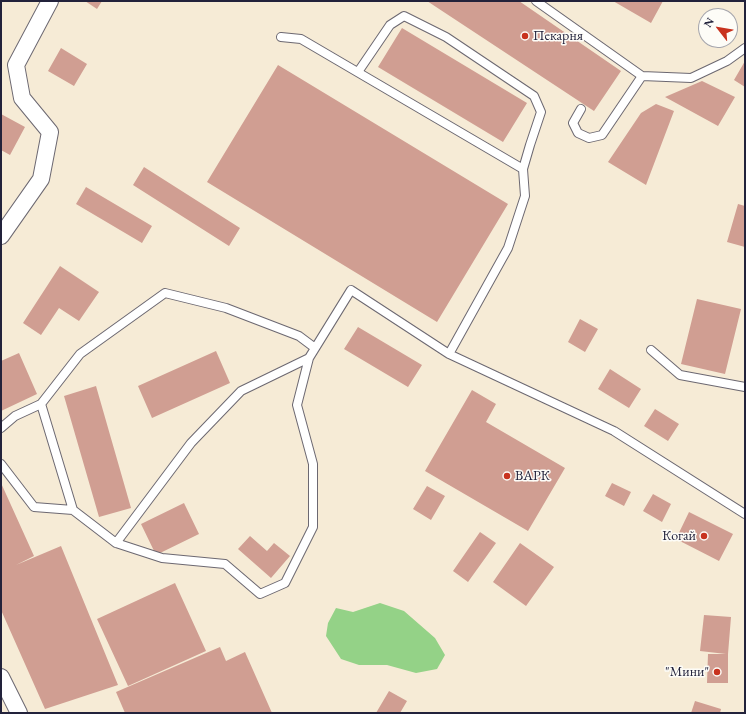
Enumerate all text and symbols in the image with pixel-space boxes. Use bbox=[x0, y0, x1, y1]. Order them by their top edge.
north arrow bbox=[698, 8, 738, 48]
text: N bbox=[700, 15, 717, 30]
place label: Пекарня bbox=[533, 28, 583, 44]
marker: Пекарня bbox=[520, 31, 530, 41]
place label: ВАРК bbox=[515, 468, 550, 484]
marker: ВАРК bbox=[502, 471, 512, 481]
place label: Когай bbox=[662, 528, 696, 544]
marker: Когай bbox=[699, 531, 709, 541]
place label: "Мини" bbox=[665, 664, 709, 680]
marker: "Мини" bbox=[712, 667, 722, 677]

